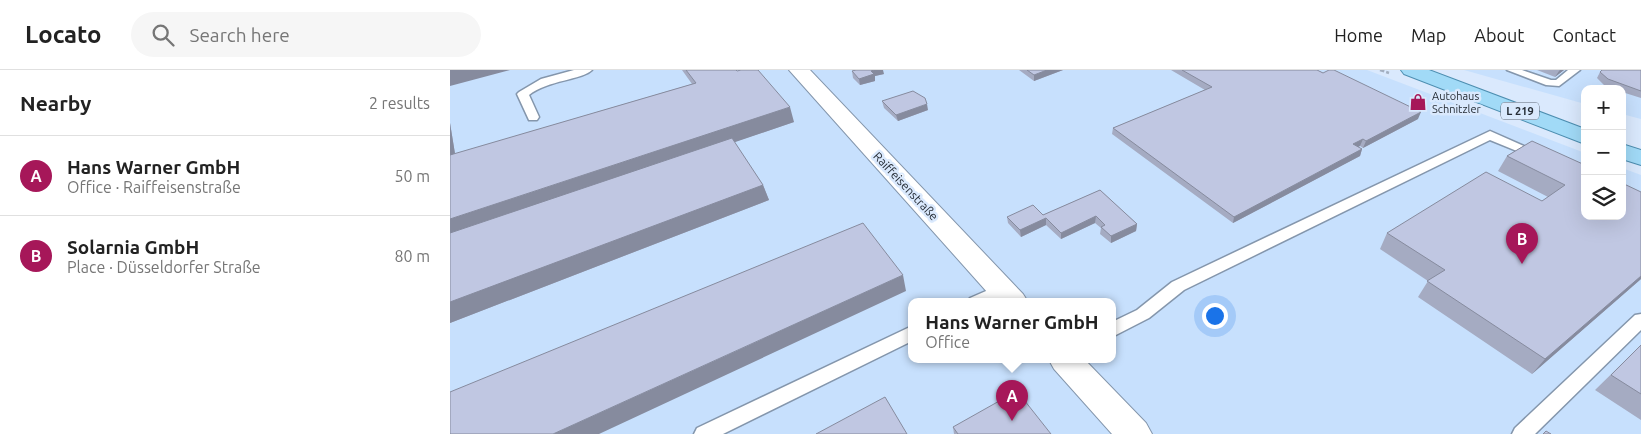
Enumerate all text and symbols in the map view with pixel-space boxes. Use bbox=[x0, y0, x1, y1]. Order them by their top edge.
search box bbox=[131, 12, 481, 57]
text: Locato bbox=[25, 21, 101, 48]
icon: search bbox=[149, 21, 177, 49]
text: Search here bbox=[189, 24, 290, 46]
text: Home bbox=[1334, 25, 1383, 45]
text: Map bbox=[1411, 25, 1446, 45]
text: About bbox=[1474, 25, 1524, 45]
text: Contact bbox=[1552, 25, 1616, 45]
map controls bbox=[1581, 85, 1626, 220]
button: + bbox=[1581, 85, 1626, 130]
place label: Autohaus Schnitzler bbox=[1432, 90, 1481, 115]
text: Nearby bbox=[20, 91, 91, 115]
shop icon: Autohaus Schnitzler bbox=[1408, 92, 1428, 112]
text: 2 results bbox=[369, 94, 430, 112]
road number: L 219 bbox=[1501, 102, 1539, 119]
button: − bbox=[1581, 130, 1626, 175]
street label: Raiffeisenstraße bbox=[871, 149, 941, 223]
text: Hans Warner GmbH bbox=[67, 156, 240, 178]
text: A bbox=[30, 167, 42, 185]
text: 50 m bbox=[394, 167, 430, 185]
button: layers bbox=[1581, 175, 1626, 220]
text: Office · Raiffeisenstraße bbox=[67, 178, 241, 196]
pin: B bbox=[1506, 223, 1538, 264]
text: Solarnia GmbH bbox=[67, 236, 199, 258]
text: B bbox=[31, 247, 41, 265]
text: 80 m bbox=[394, 247, 430, 265]
text: Place · Düsseldorfer Straße bbox=[67, 258, 261, 276]
popup bbox=[908, 298, 1116, 363]
your location bbox=[1202, 303, 1228, 329]
text: Hans Warner GmbH bbox=[925, 311, 1099, 333]
text: Office bbox=[925, 333, 970, 351]
pin: A bbox=[996, 380, 1028, 421]

